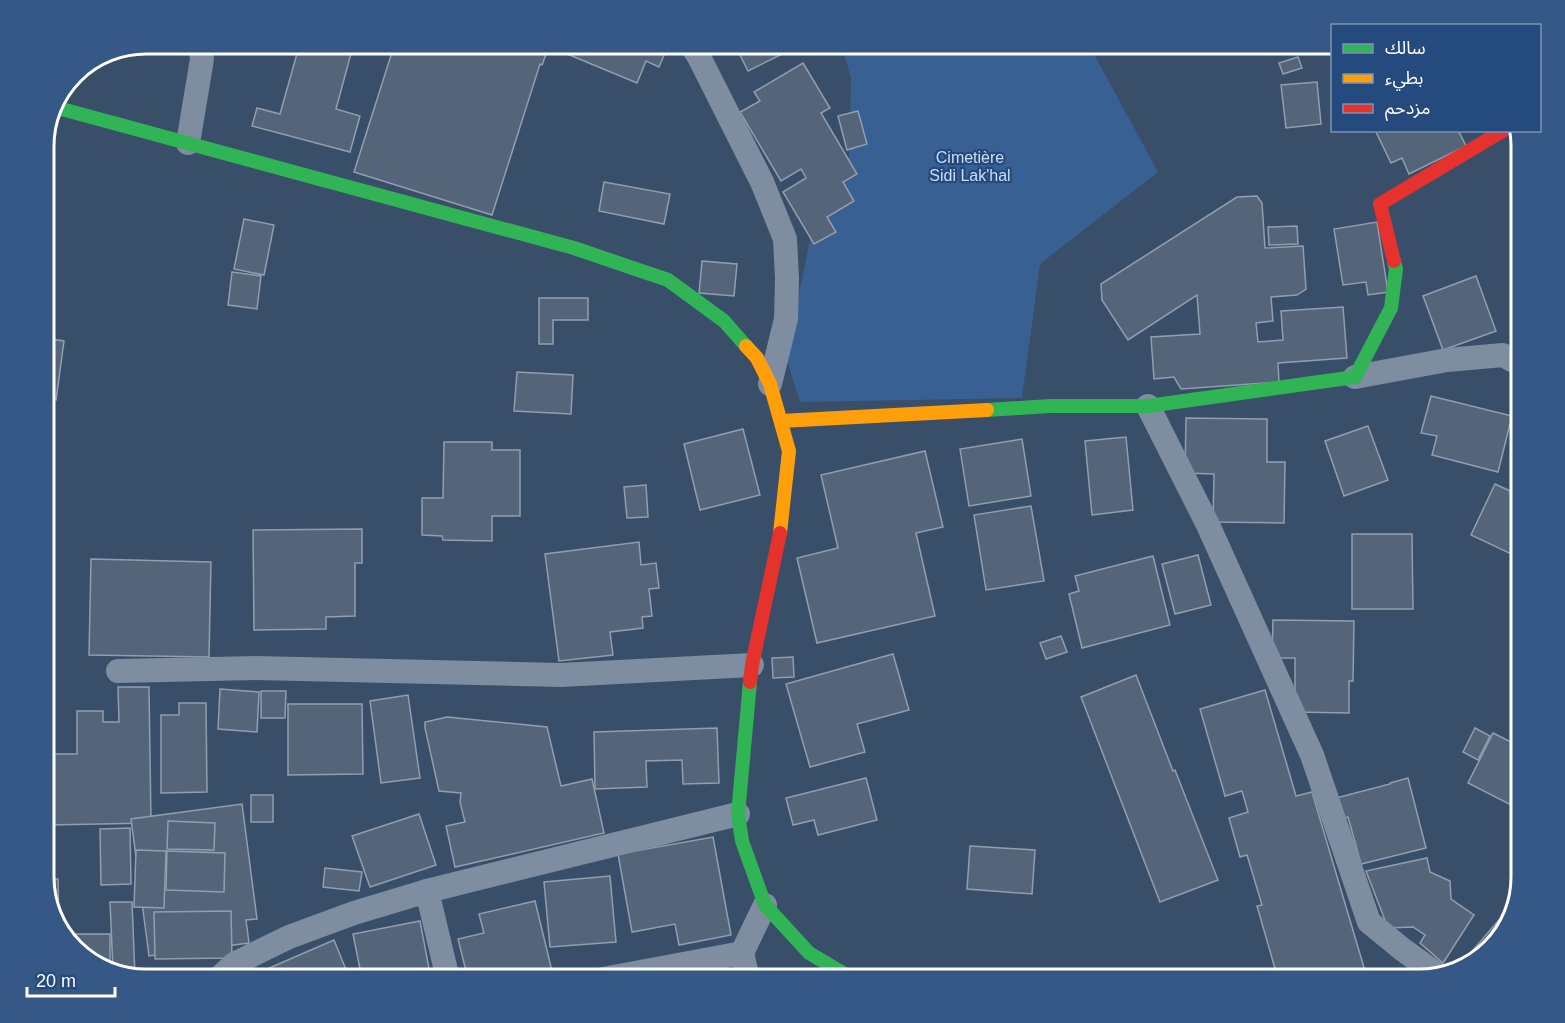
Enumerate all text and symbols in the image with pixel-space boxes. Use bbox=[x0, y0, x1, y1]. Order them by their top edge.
legend bbox=[1331, 24, 1541, 132]
text: سالك bbox=[1385, 38, 1426, 58]
text: بطيء bbox=[1385, 68, 1423, 91]
text: مزدحم bbox=[1385, 98, 1430, 121]
park label: Cimetière Sidi Lak'hal bbox=[929, 149, 1011, 184]
scale bar bbox=[27, 960, 116, 998]
text: 20 m bbox=[36, 971, 76, 991]

